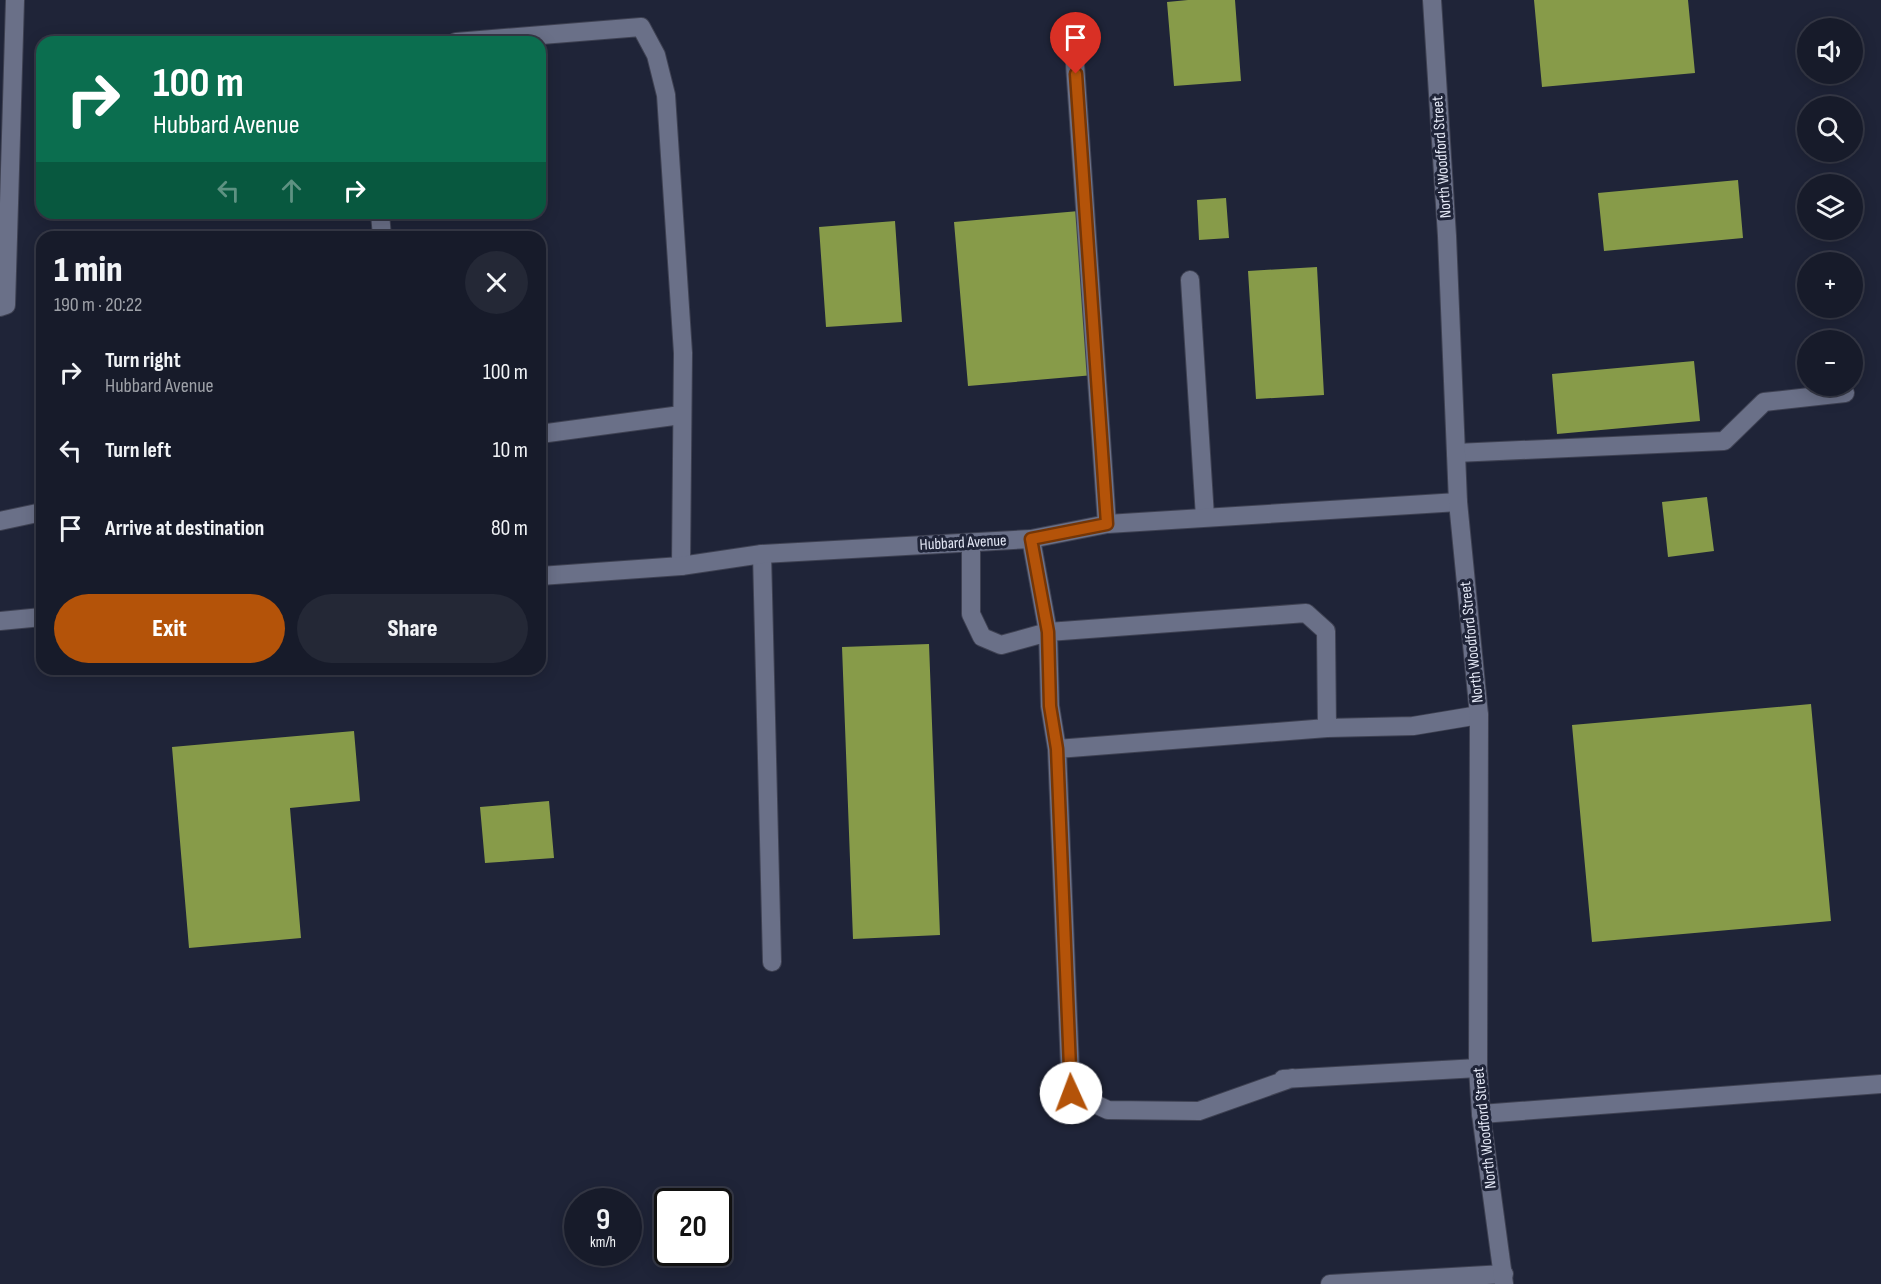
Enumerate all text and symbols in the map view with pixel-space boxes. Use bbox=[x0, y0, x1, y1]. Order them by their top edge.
pin bbox=[1050, 12, 1101, 74]
map controls bbox=[1797, 18, 1863, 396]
button: sound bbox=[1797, 18, 1863, 84]
icon: arrive bbox=[1059, 21, 1092, 54]
text: 100 m bbox=[153, 58, 244, 109]
icon: right bbox=[54, 60, 132, 138]
street label: North Woodford Street bbox=[1428, 95, 1456, 219]
button: search bbox=[1797, 96, 1863, 162]
text: Hubbard Avenue bbox=[153, 109, 300, 141]
icon: left bbox=[212, 174, 245, 207]
icon: ahead bbox=[275, 174, 308, 207]
icon: right bbox=[338, 174, 371, 207]
button: layers bbox=[1797, 174, 1863, 240]
text: 1 min bbox=[54, 249, 122, 292]
button: close bbox=[465, 251, 528, 314]
button: + bbox=[1797, 252, 1863, 318]
text: 190 m · 20:22 bbox=[54, 293, 142, 317]
button: − bbox=[1797, 330, 1863, 396]
text: Turn right bbox=[105, 347, 181, 374]
icon: right bbox=[54, 356, 87, 389]
text: 100 m bbox=[483, 359, 528, 386]
text: Hubbard Avenue bbox=[105, 374, 214, 398]
icon: left bbox=[54, 434, 87, 467]
text: Turn left bbox=[105, 437, 171, 464]
text: 10 m bbox=[493, 437, 528, 464]
icon: arrive bbox=[54, 512, 87, 545]
text: Arrive at destination bbox=[105, 515, 264, 542]
text: 80 m bbox=[491, 515, 528, 542]
street label: Hubbard Avenue bbox=[919, 531, 1007, 555]
street label: North Woodford Street bbox=[1456, 580, 1488, 704]
button: Exit bbox=[54, 594, 285, 663]
button: Share bbox=[297, 594, 528, 663]
position arrow bbox=[1039, 1061, 1103, 1125]
street label: North Woodford Street bbox=[1469, 1066, 1501, 1190]
speed limit sign: 20 bbox=[654, 1188, 732, 1266]
text: 9 bbox=[596, 1202, 610, 1238]
text: km/h bbox=[590, 1233, 616, 1252]

